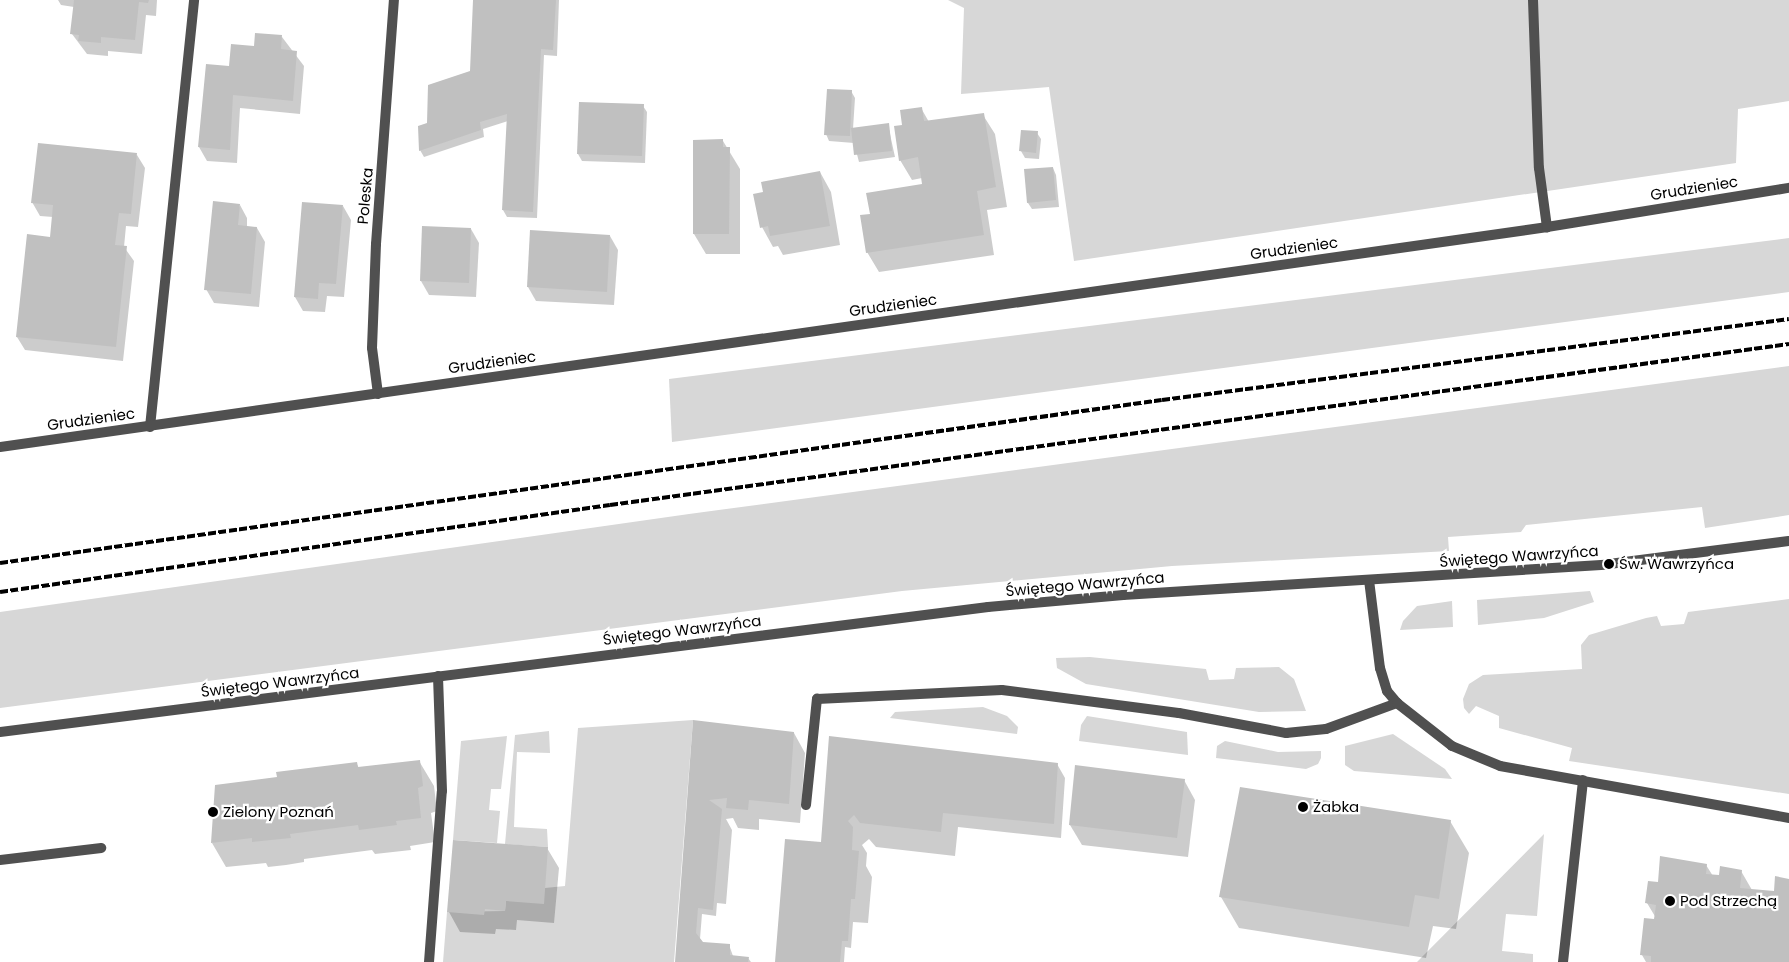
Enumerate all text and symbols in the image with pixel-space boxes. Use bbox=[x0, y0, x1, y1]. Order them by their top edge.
street label: Poleska bbox=[354, 167, 376, 225]
street label: Grudzieniec bbox=[1649, 172, 1739, 204]
street label: Grudzieniec bbox=[1249, 233, 1339, 263]
street label: Grudzieniec bbox=[848, 290, 938, 320]
street label: Grudzieniec bbox=[447, 347, 537, 377]
street label: Grudzieniec bbox=[46, 404, 136, 434]
street label: Świętego Wawrzyńca bbox=[1439, 541, 1599, 571]
place label: Św. Wawrzyńca bbox=[1619, 555, 1734, 573]
marker: Św. Wawrzyńca bbox=[1603, 558, 1615, 570]
street label: Świętego Wawrzyńca bbox=[1005, 568, 1165, 600]
street label: Świętego Wawrzyńca bbox=[602, 611, 762, 649]
street label: Świętego Wawrzyńca bbox=[200, 663, 360, 701]
place label: Żabka bbox=[1313, 798, 1359, 816]
marker: Żabka bbox=[1297, 801, 1309, 813]
place label: Zielony Poznań bbox=[223, 803, 334, 821]
marker: Zielony Poznań bbox=[207, 806, 219, 818]
place label: Pod Strzechą bbox=[1680, 892, 1777, 910]
marker: Pod Strzechą bbox=[1664, 895, 1676, 907]

